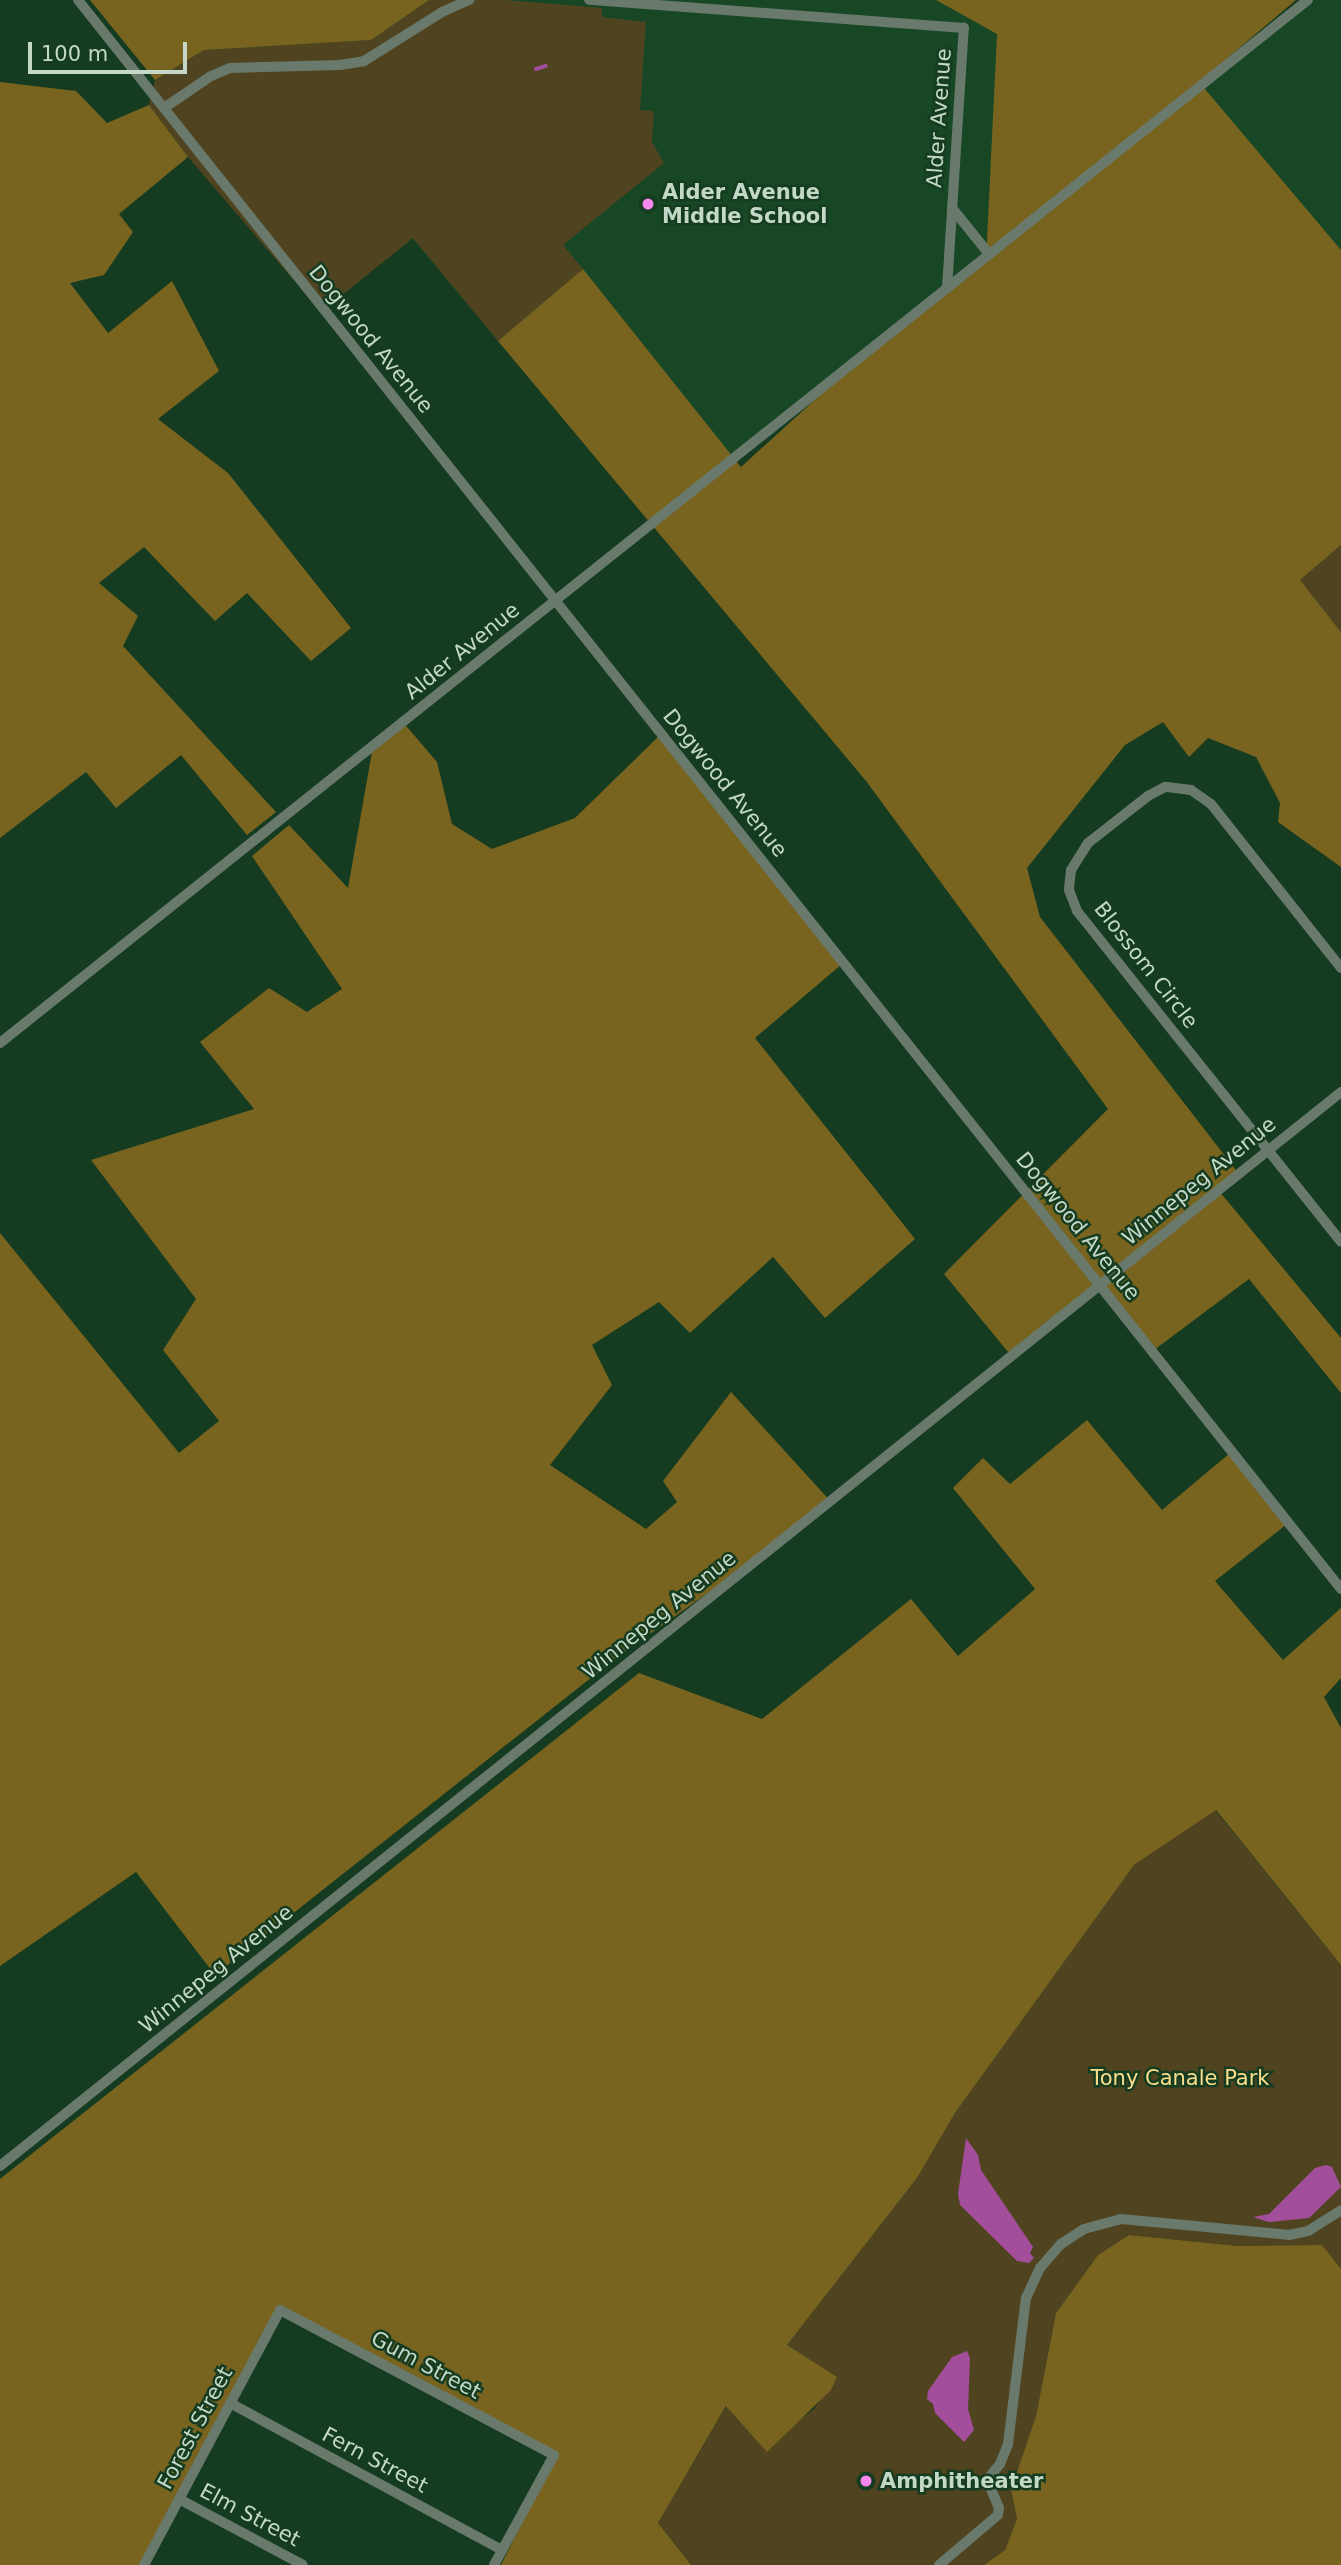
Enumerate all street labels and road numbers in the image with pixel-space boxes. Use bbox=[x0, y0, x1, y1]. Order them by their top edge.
street label: Alder Avenue bbox=[922, 47, 956, 189]
street label: Dogwood Avenue bbox=[304, 260, 438, 418]
street label: Alder Avenue bbox=[400, 597, 524, 705]
street label: Dogwood Avenue bbox=[658, 704, 792, 862]
street label: Blossom Circle bbox=[1089, 897, 1203, 1033]
street label: Winnepeg Avenue bbox=[1117, 1111, 1281, 1251]
street label: Dogwood Avenue bbox=[1011, 1147, 1145, 1305]
street label: Winnepeg Avenue bbox=[577, 1545, 741, 1685]
street label: Winnepeg Avenue bbox=[134, 1899, 298, 2039]
street label: Gum Street bbox=[367, 2326, 485, 2404]
street label: Forest Street bbox=[152, 2363, 238, 2493]
street label: Fern Street bbox=[318, 2422, 432, 2498]
street label: Elm Street bbox=[196, 2478, 304, 2552]

